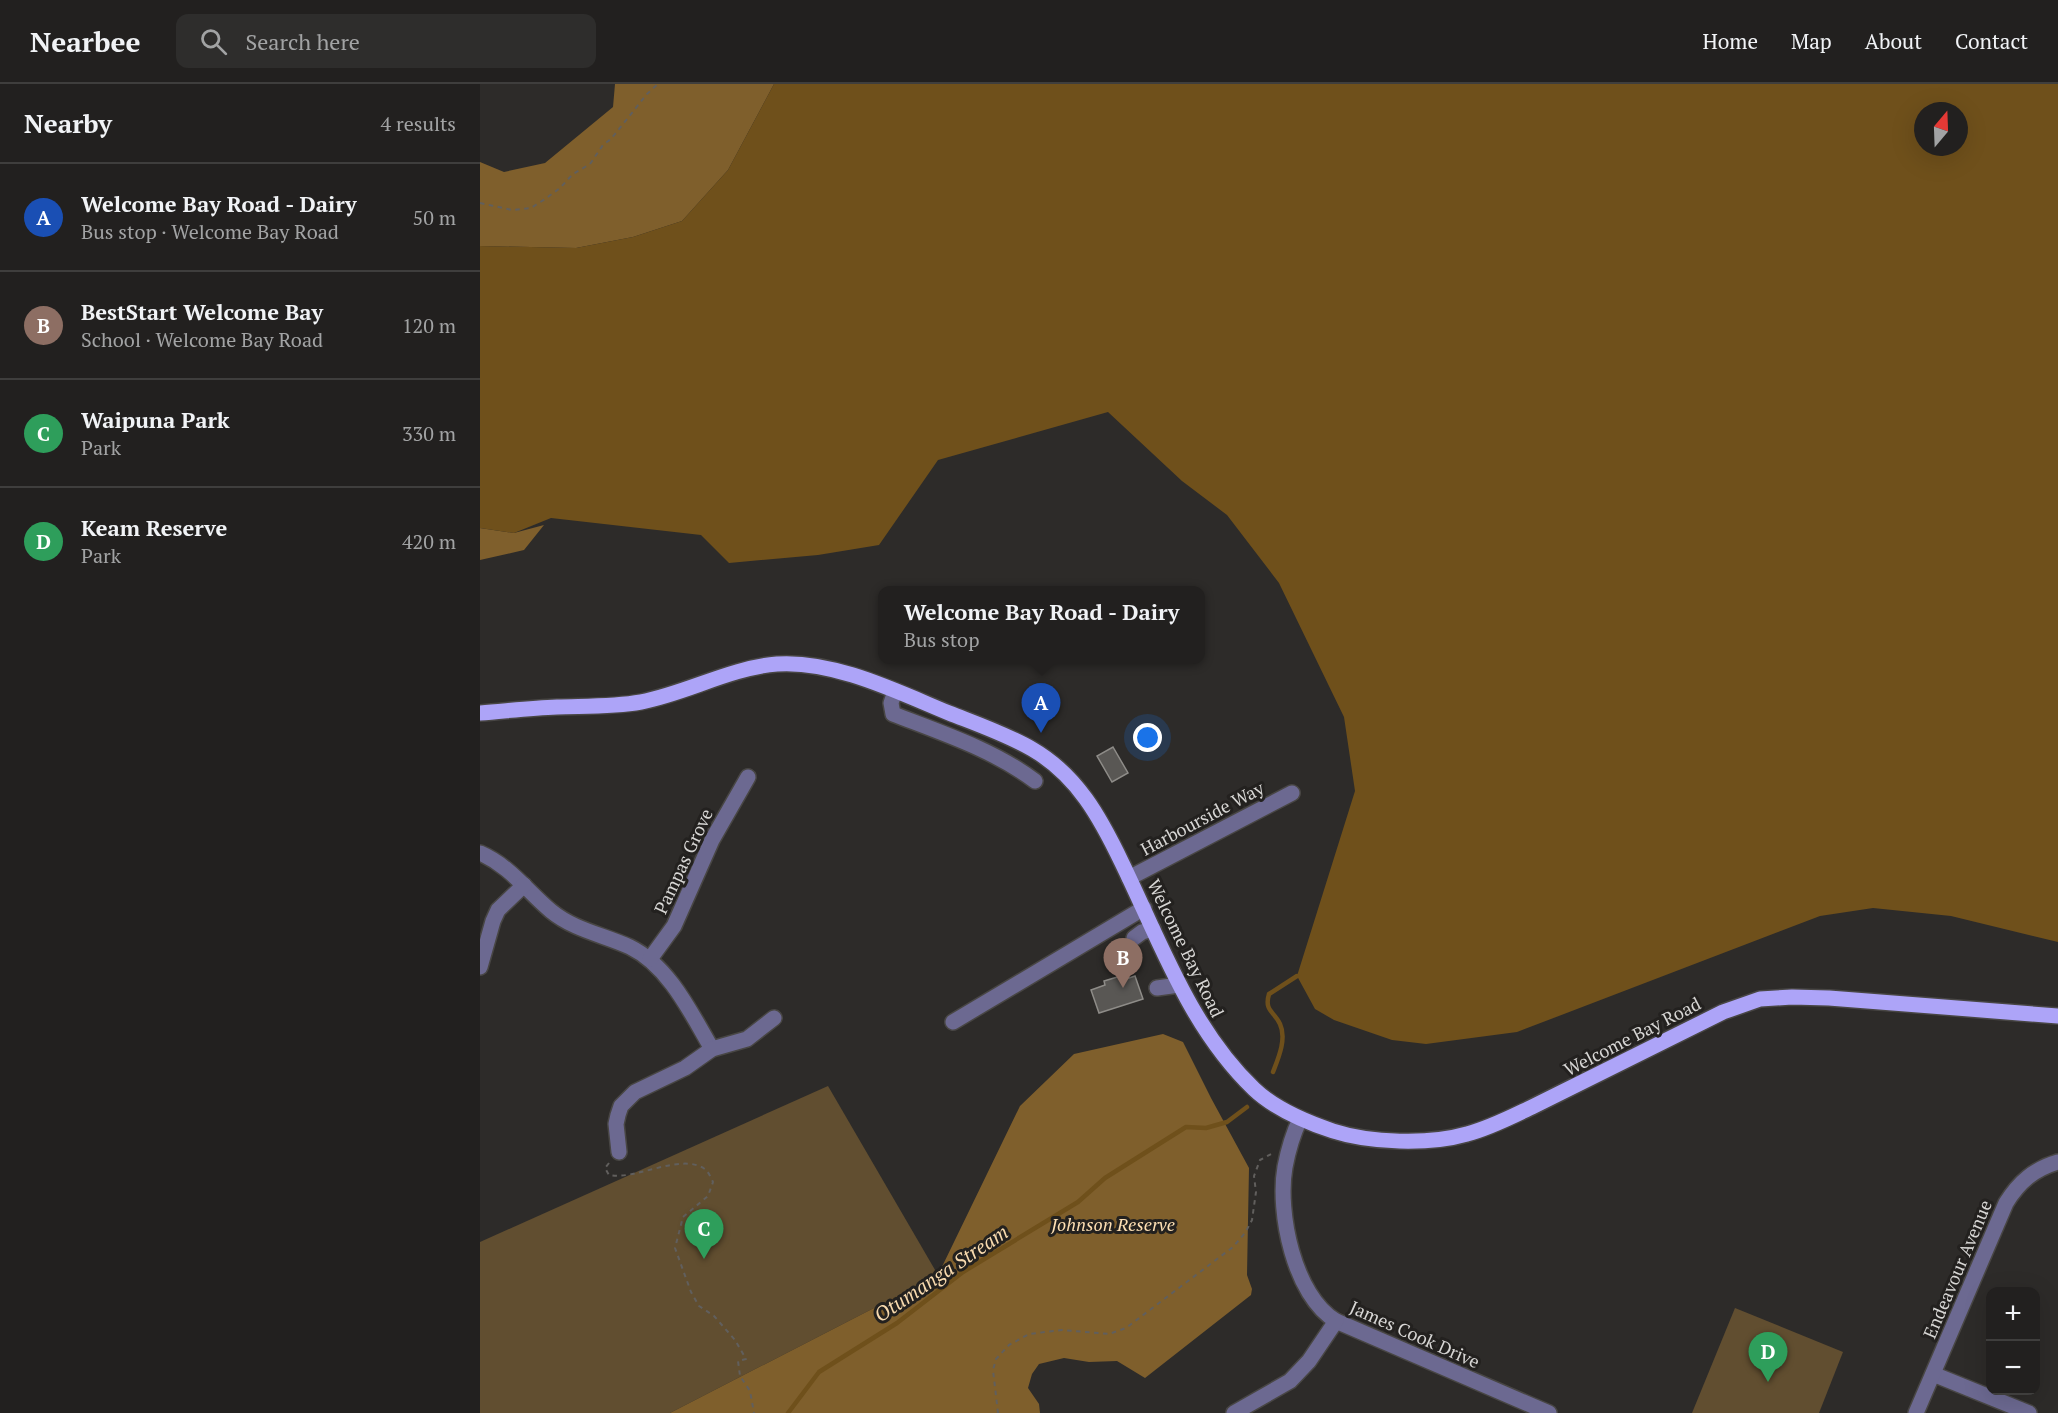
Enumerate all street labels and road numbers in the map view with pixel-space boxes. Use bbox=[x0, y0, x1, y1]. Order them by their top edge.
street label: Harbourside Way bbox=[1136, 775, 1269, 861]
street label: Pampas Grove bbox=[648, 804, 718, 918]
street label: Welcome Bay Road bbox=[1142, 875, 1230, 1021]
street label: Welcome Bay Road bbox=[1559, 991, 1705, 1081]
street label: Endeavour Avenue bbox=[1917, 1196, 1997, 1342]
street label: James Cook Drive bbox=[1346, 1295, 1484, 1373]

